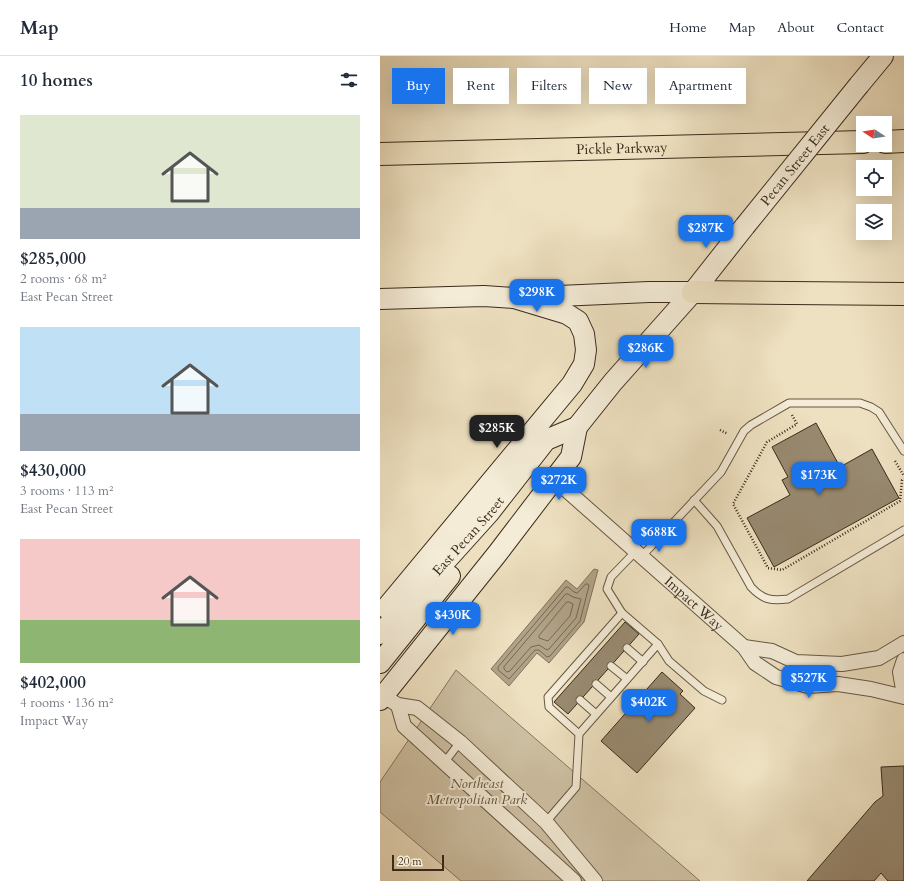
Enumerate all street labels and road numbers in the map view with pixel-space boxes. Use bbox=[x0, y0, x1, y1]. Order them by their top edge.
street label: Pecan Street East bbox=[756, 120, 834, 210]
street label: Pickle Parkway bbox=[576, 138, 668, 159]
street label: East Pecan Street bbox=[428, 492, 509, 580]
street label: Impact Way bbox=[660, 572, 728, 635]

